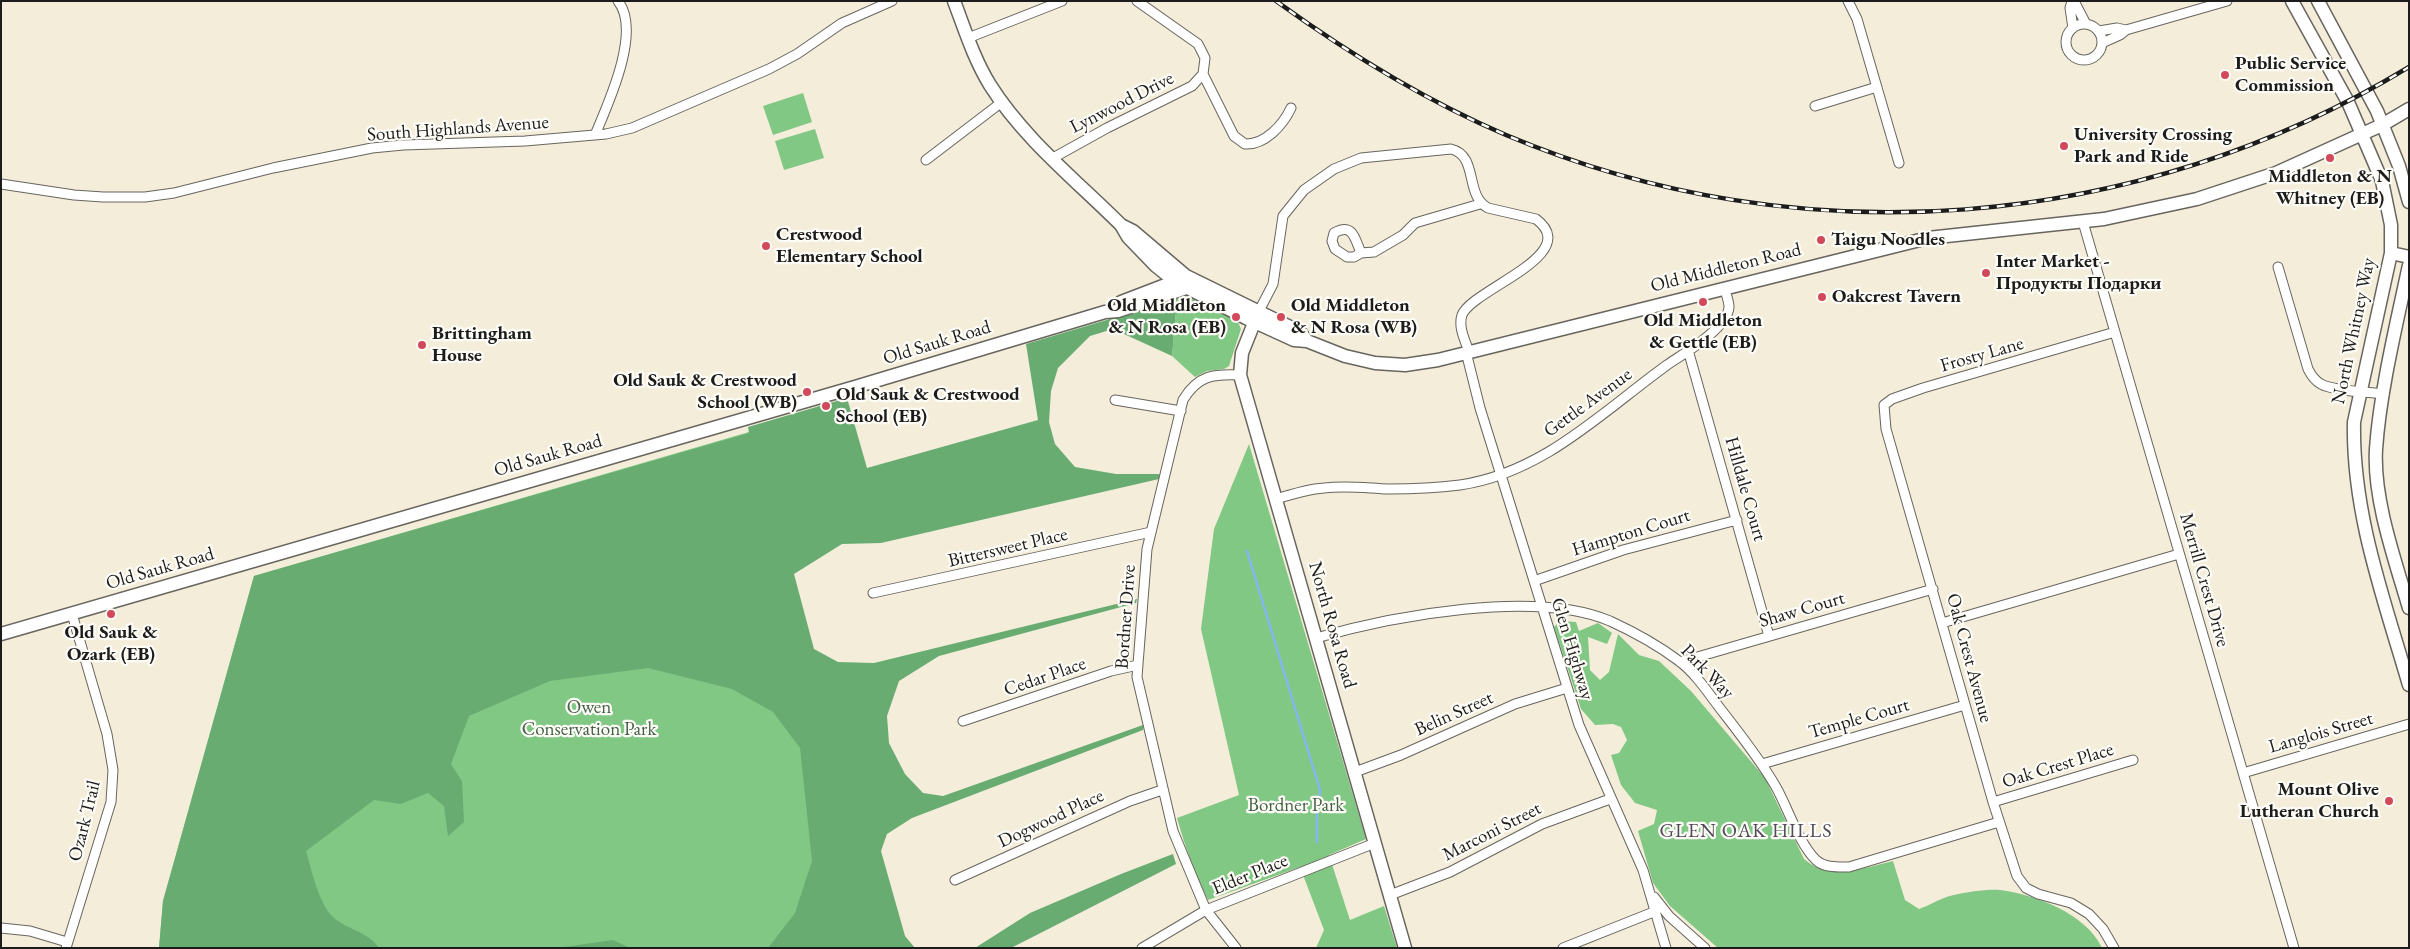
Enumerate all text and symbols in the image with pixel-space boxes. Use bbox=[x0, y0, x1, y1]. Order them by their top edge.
place label: Public Service Commission bbox=[2235, 53, 2346, 97]
street label: Lynwood Drive bbox=[1066, 67, 1178, 139]
marker: Public Service Commission bbox=[2219, 69, 2231, 81]
street label: South Highlands Avenue bbox=[366, 111, 550, 147]
place label: University Crossing Park and Ride bbox=[2074, 124, 2232, 168]
marker: University Crossing Park and Ride bbox=[2058, 140, 2070, 152]
marker: Middleton & N Whitney (EB) bbox=[2324, 152, 2336, 164]
place label: Middleton & N Whitney (EB) bbox=[2268, 166, 2392, 210]
place label: Crestwood Elementary School bbox=[776, 224, 923, 268]
place label: Taigu Noodles bbox=[1831, 229, 1945, 251]
marker: Taigu Noodles bbox=[1815, 234, 1827, 246]
street label: Old Middleton Road bbox=[1648, 238, 1804, 298]
marker: Crestwood Elementary School bbox=[760, 240, 772, 252]
place label: Inter Market - Продукты Подарки bbox=[1996, 251, 2161, 295]
street label: North Whitney Way bbox=[2327, 256, 2381, 406]
marker: Inter Market - Продукты Подарки bbox=[1980, 267, 1992, 279]
place label: Oakcrest Tavern bbox=[1832, 286, 1961, 308]
marker: Oakcrest Tavern bbox=[1816, 291, 1828, 303]
place label: Old Middleton & N Rosa (EB) bbox=[1107, 295, 1226, 339]
place label: Old Middleton & N Rosa (WB) bbox=[1291, 295, 1417, 339]
marker: Old Middleton & Gettle (EB) bbox=[1697, 296, 1709, 308]
place label: Old Middleton & Gettle (EB) bbox=[1644, 310, 1762, 354]
marker: Old Middleton & N Rosa (EB) bbox=[1230, 311, 1242, 323]
marker: Old Middleton & N Rosa (WB) bbox=[1275, 311, 1287, 323]
street label: Old Sauk Road bbox=[880, 316, 994, 370]
place label: Brittingham House bbox=[432, 323, 532, 367]
street label: Frosty Lane bbox=[1938, 332, 2026, 378]
marker: Brittingham House bbox=[416, 339, 428, 351]
street label: Gettle Avenue bbox=[1539, 363, 1637, 443]
place label: Old Sauk & Crestwood School (WB) bbox=[613, 370, 797, 414]
place label: Old Sauk & Crestwood School (EB) bbox=[836, 384, 1020, 428]
marker: Old Sauk & Crestwood School (WB) bbox=[801, 386, 813, 398]
marker: Old Sauk & Crestwood School (EB) bbox=[820, 400, 832, 412]
street label: Old Sauk Road bbox=[491, 430, 605, 482]
street label: Hilldale Court bbox=[1719, 434, 1771, 544]
street label: Hampton Court bbox=[1569, 504, 1693, 562]
street label: Merrill Crest Drive bbox=[2174, 510, 2234, 650]
street label: Bittersweet Place bbox=[946, 523, 1070, 573]
street label: Old Sauk Road bbox=[103, 543, 217, 595]
street label: North Rosa Road bbox=[1303, 559, 1361, 691]
street label: Bordner Drive bbox=[1111, 564, 1141, 670]
street label: Shaw Court bbox=[1757, 587, 1847, 633]
street label: Oak Crest Avenue bbox=[1941, 591, 1997, 725]
street label: Glen Highway bbox=[1546, 595, 1598, 703]
marker: Old Sauk & Ozark (EB) bbox=[105, 608, 117, 620]
place label: Old Sauk & Ozark (EB) bbox=[65, 622, 157, 666]
street label: Park Way bbox=[1675, 640, 1739, 704]
street label: Cedar Place bbox=[1001, 652, 1089, 702]
street label: Belin Street bbox=[1411, 687, 1497, 741]
street label: Temple Court bbox=[1806, 694, 1912, 744]
park label: Owen Conservation Park bbox=[522, 697, 656, 741]
street label: Langlois Street bbox=[2266, 707, 2376, 759]
street label: Oak Crest Place bbox=[2000, 738, 2116, 794]
street label: Ozark Trail bbox=[64, 778, 106, 864]
place label: Mount Olive Lutheran Church bbox=[2240, 779, 2379, 823]
street label: Dogwood Place bbox=[994, 785, 1108, 853]
park label: Bordner Park bbox=[1248, 795, 1344, 817]
marker: Mount Olive Lutheran Church bbox=[2383, 795, 2395, 807]
street label: Marconi Street bbox=[1439, 797, 1545, 867]
district label: GLEN OAK HILLS bbox=[1658, 820, 1834, 844]
street label: Elder Place bbox=[1209, 849, 1291, 901]

